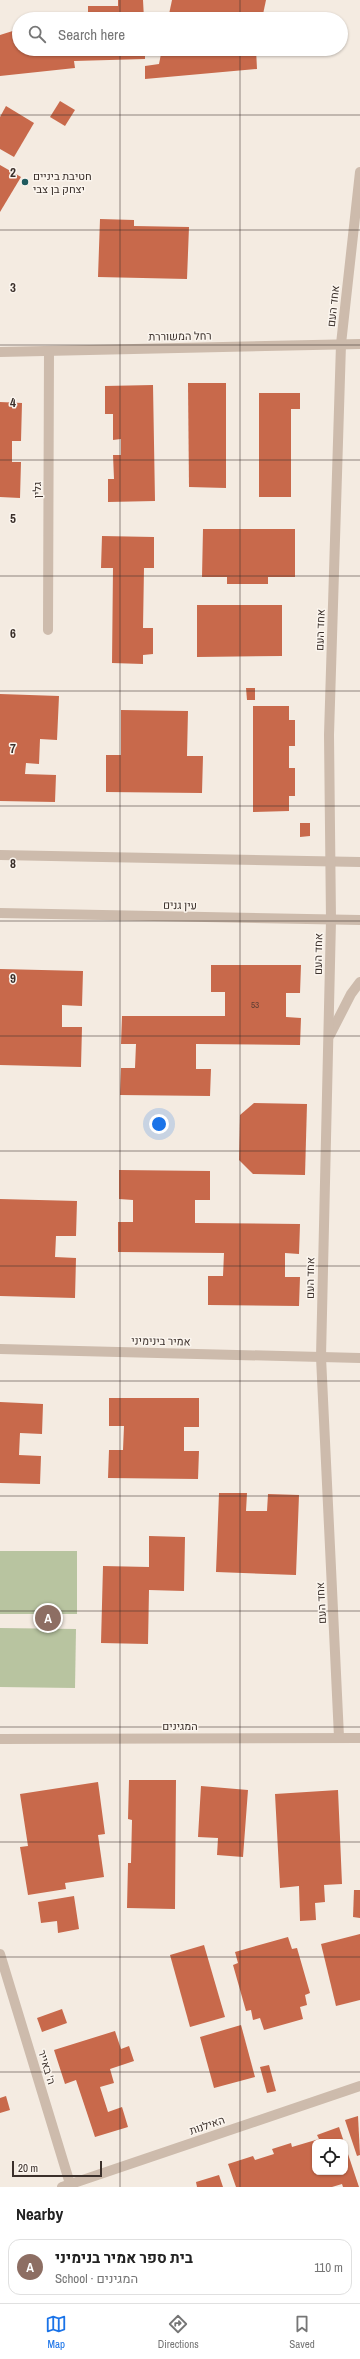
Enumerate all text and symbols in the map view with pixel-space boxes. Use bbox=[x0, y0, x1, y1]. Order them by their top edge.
search box bbox=[12, 12, 348, 56]
icon: search bbox=[26, 23, 48, 45]
text: Search here bbox=[58, 24, 125, 45]
text: 2 bbox=[10, 164, 16, 181]
place label: חטיבת ביניים יצחק בן צבי bbox=[33, 169, 92, 196]
marker: חטיבת ביניים יצחק בן צבי bbox=[20, 177, 30, 187]
text: 3 bbox=[10, 279, 16, 296]
street label: אחד העם bbox=[324, 284, 342, 328]
street label: רחל המשוררת bbox=[148, 328, 212, 344]
text: 4 bbox=[10, 394, 16, 411]
street label: גלין bbox=[30, 482, 44, 498]
text: 5 bbox=[10, 510, 16, 527]
street label: אחד העם bbox=[312, 609, 328, 651]
text: 6 bbox=[10, 625, 16, 642]
text: 7 bbox=[10, 740, 16, 757]
text: 8 bbox=[10, 855, 16, 872]
street label: עין גנים bbox=[163, 898, 197, 912]
street label: אחד העם bbox=[311, 933, 325, 975]
text: 9 bbox=[10, 970, 16, 987]
house number: 53 bbox=[251, 999, 259, 1011]
your location bbox=[149, 1114, 169, 1134]
street label: אחד העם bbox=[303, 1257, 317, 1299]
street label: אמיר בינימיני bbox=[131, 1333, 191, 1349]
street label: אחד העם bbox=[313, 1582, 329, 1624]
pin: A bbox=[35, 1603, 61, 1633]
street label: המגינים bbox=[162, 1719, 198, 1733]
street label: ה' באייר bbox=[35, 2048, 59, 2086]
street label: האילנות bbox=[187, 2112, 227, 2138]
map controls bbox=[312, 2139, 348, 2175]
button: locate bbox=[312, 2139, 348, 2175]
scale bar bbox=[12, 2159, 102, 2178]
text: 20 m bbox=[18, 2161, 38, 2175]
text: Nearby bbox=[16, 2202, 63, 2225]
text: בית ספר אמיר בנימיני bbox=[55, 2247, 193, 2268]
text: A bbox=[26, 2259, 34, 2276]
text: 110 m bbox=[314, 2259, 343, 2276]
text: School · המגינים bbox=[55, 2270, 138, 2287]
tab: Map bbox=[45, 2313, 67, 2351]
tab: Directions bbox=[158, 2313, 199, 2351]
tab: Saved bbox=[289, 2313, 315, 2351]

